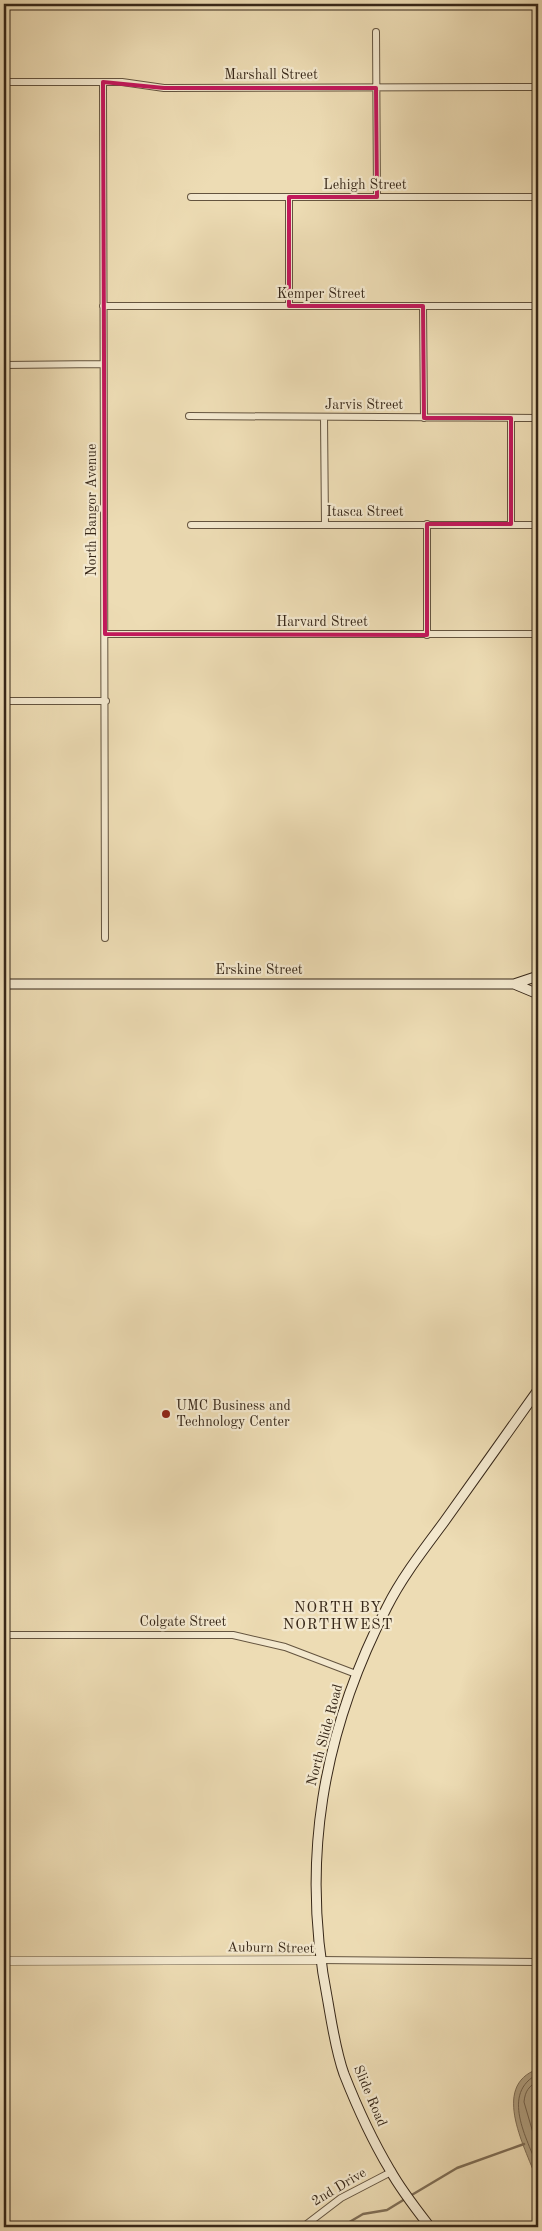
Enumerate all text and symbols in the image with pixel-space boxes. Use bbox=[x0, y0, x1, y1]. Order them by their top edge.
street label: Marshall Street bbox=[224, 68, 318, 82]
street label: Lehigh Street bbox=[323, 178, 407, 192]
street label: Kemper Street bbox=[277, 287, 365, 301]
street label: Jarvis Street bbox=[325, 398, 403, 412]
street label: North Bangor Avenue bbox=[85, 444, 99, 576]
street label: Itasca Street bbox=[326, 505, 404, 519]
street label: Harvard Street bbox=[276, 615, 368, 629]
street label: Erskine Street bbox=[215, 963, 303, 977]
place label: UMC Business and Technology Center bbox=[176, 1399, 291, 1429]
marker: UMC Business and Technology Center bbox=[160, 1408, 172, 1420]
district label: NORTH BY NORTHWEST bbox=[283, 1601, 393, 1633]
street label: Colgate Street bbox=[140, 1615, 227, 1629]
street label: North Slide Road bbox=[305, 1682, 345, 1788]
street label: Auburn Street bbox=[227, 1940, 315, 1956]
street label: Slide Road bbox=[351, 2063, 389, 2129]
street label: 2nd Drive bbox=[309, 2165, 369, 2209]

